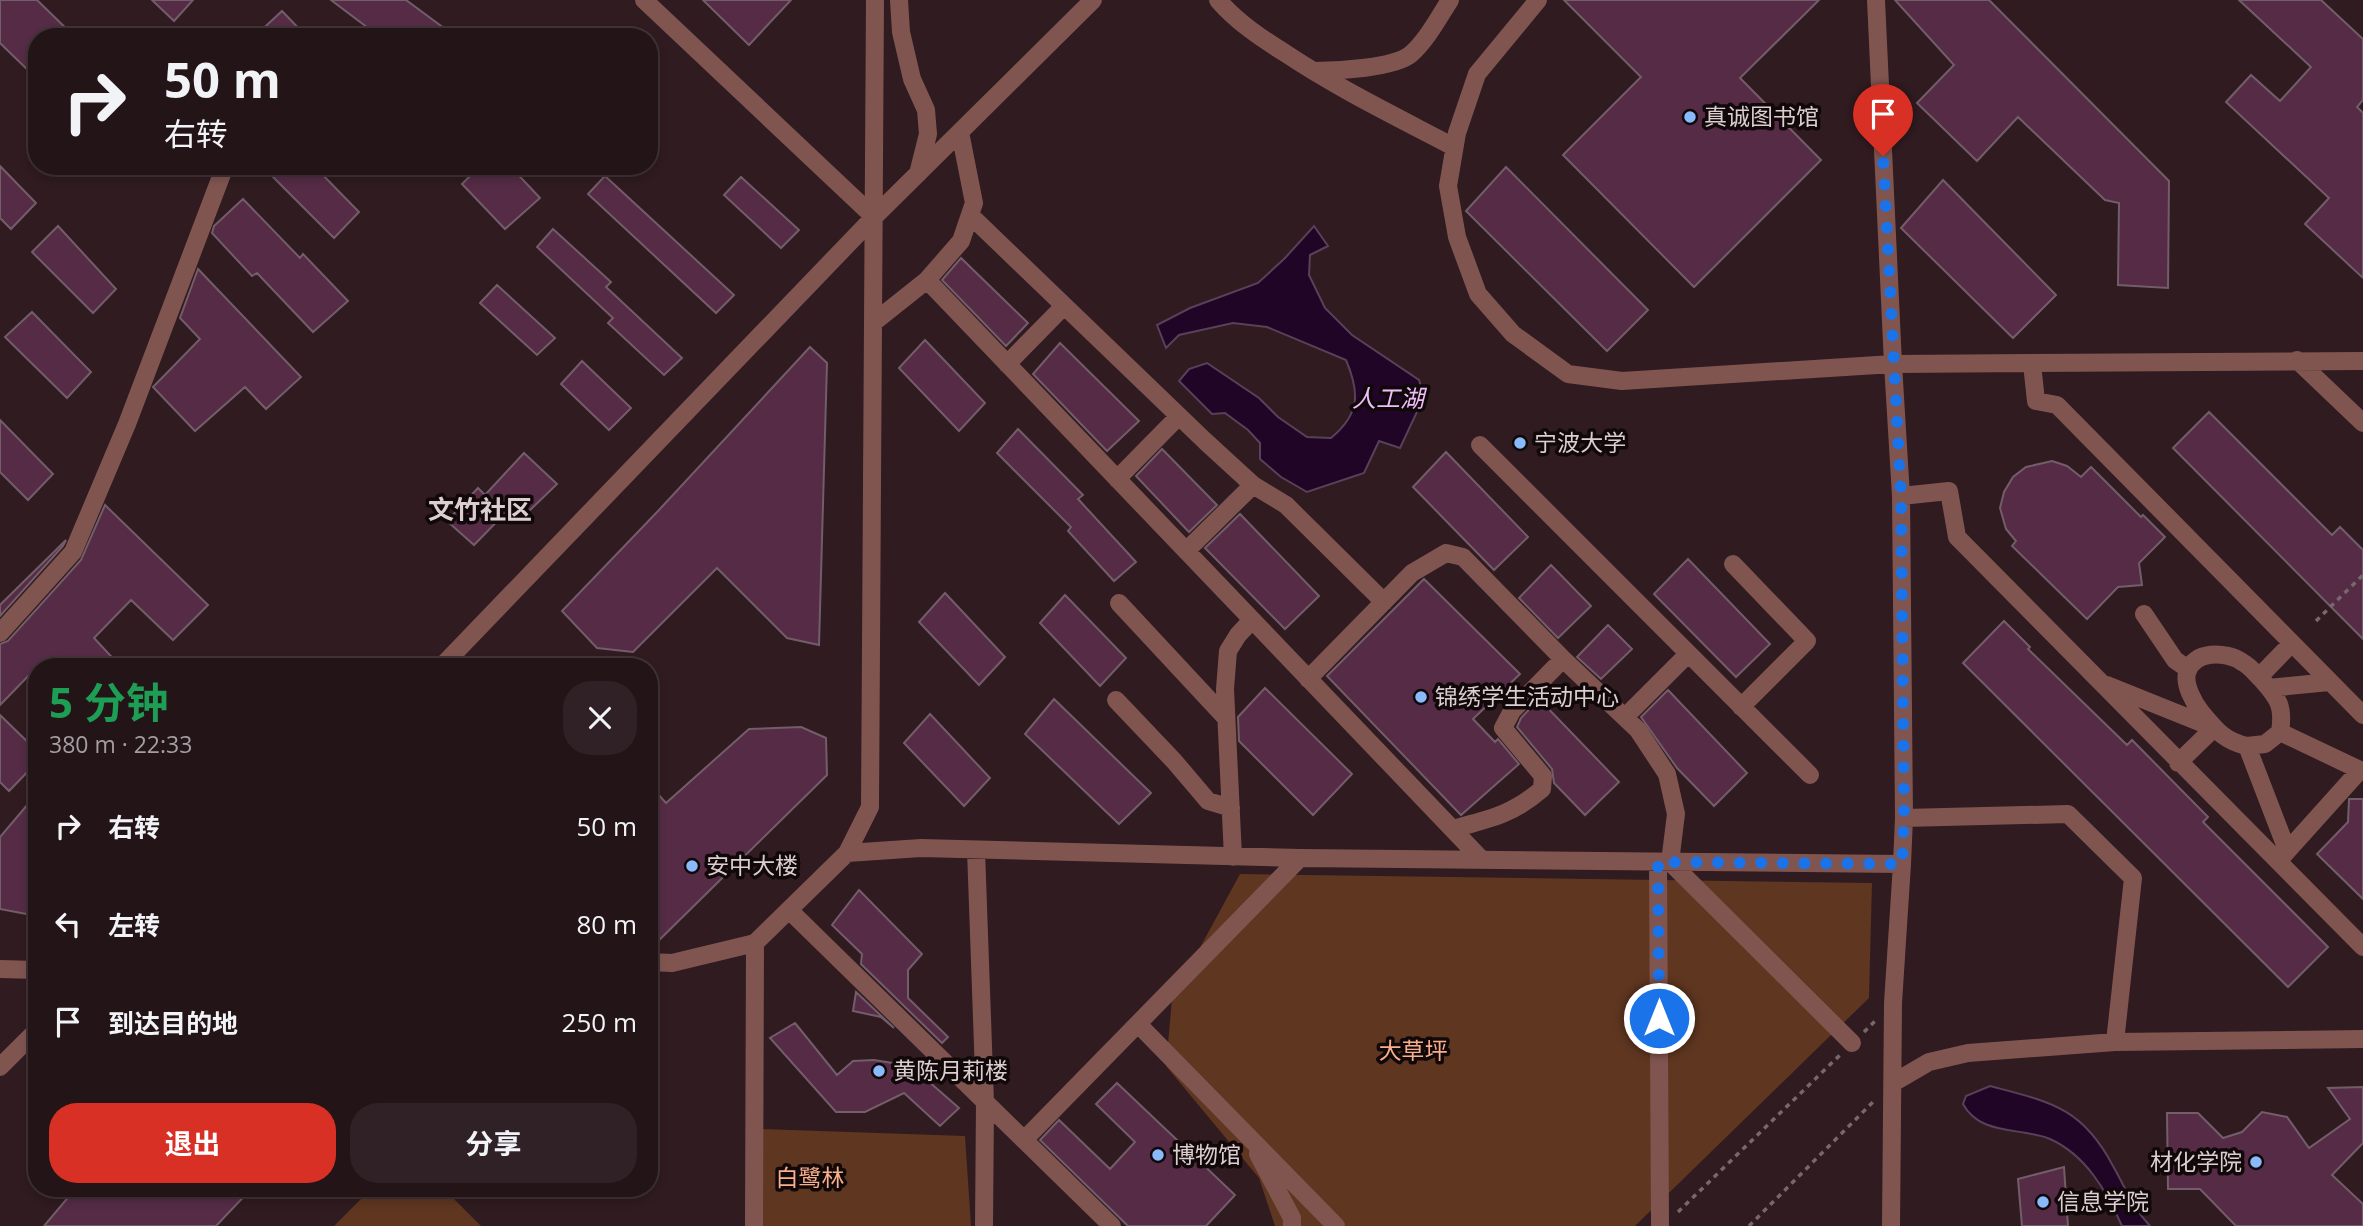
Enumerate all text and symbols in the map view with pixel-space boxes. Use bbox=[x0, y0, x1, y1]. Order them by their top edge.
text: 50 m bbox=[164, 46, 281, 112]
icon: right bbox=[49, 56, 140, 147]
pin bbox=[1853, 84, 1913, 156]
icon: arrive bbox=[1864, 95, 1902, 133]
place label: 真诚图书馆 bbox=[1704, 100, 1819, 132]
marker: 真诚图书馆 bbox=[1682, 109, 1698, 125]
text: 右转 bbox=[164, 112, 228, 155]
water label: 人工湖 bbox=[1352, 381, 1428, 414]
place label: 宁波大学 bbox=[1534, 426, 1626, 458]
marker: 宁波大学 bbox=[1512, 435, 1528, 451]
district label: 文竹社区 bbox=[428, 491, 532, 527]
text: 5 分钟 bbox=[49, 673, 168, 730]
place label: 锦绣学生活动中心 bbox=[1435, 680, 1619, 712]
button: close bbox=[563, 681, 637, 755]
marker: 锦绣学生活动中心 bbox=[1413, 689, 1429, 705]
text: 380 m · 22:33 bbox=[49, 728, 192, 760]
icon: right bbox=[49, 807, 87, 845]
text: 50 m bbox=[576, 808, 637, 844]
text: 右转 bbox=[108, 809, 160, 845]
place label: 安中大楼 bbox=[706, 849, 798, 881]
marker: 安中大楼 bbox=[684, 858, 700, 874]
icon: left bbox=[49, 905, 87, 943]
text: 80 m bbox=[576, 906, 637, 942]
text: 左转 bbox=[108, 907, 160, 943]
position arrow bbox=[1622, 981, 1696, 1055]
icon: arrive bbox=[49, 1003, 87, 1041]
text: 250 m bbox=[562, 1004, 637, 1040]
text: 到达目的地 bbox=[108, 1005, 238, 1041]
park label: 大草坪 bbox=[1379, 1034, 1448, 1066]
place label: 黄陈月莉楼 bbox=[893, 1054, 1008, 1086]
marker: 黄陈月莉楼 bbox=[871, 1063, 887, 1079]
button: 退出 bbox=[49, 1103, 336, 1183]
button: 分享 bbox=[350, 1103, 637, 1183]
place label: 博物馆 bbox=[1172, 1138, 1241, 1170]
place label: 材化学院 bbox=[2150, 1145, 2242, 1177]
marker: 博物馆 bbox=[1150, 1147, 1166, 1163]
marker: 材化学院 bbox=[2248, 1154, 2264, 1170]
park label: 白鹭林 bbox=[776, 1161, 845, 1193]
place label: 信息学院 bbox=[2057, 1185, 2149, 1217]
marker: 信息学院 bbox=[2035, 1194, 2051, 1210]

